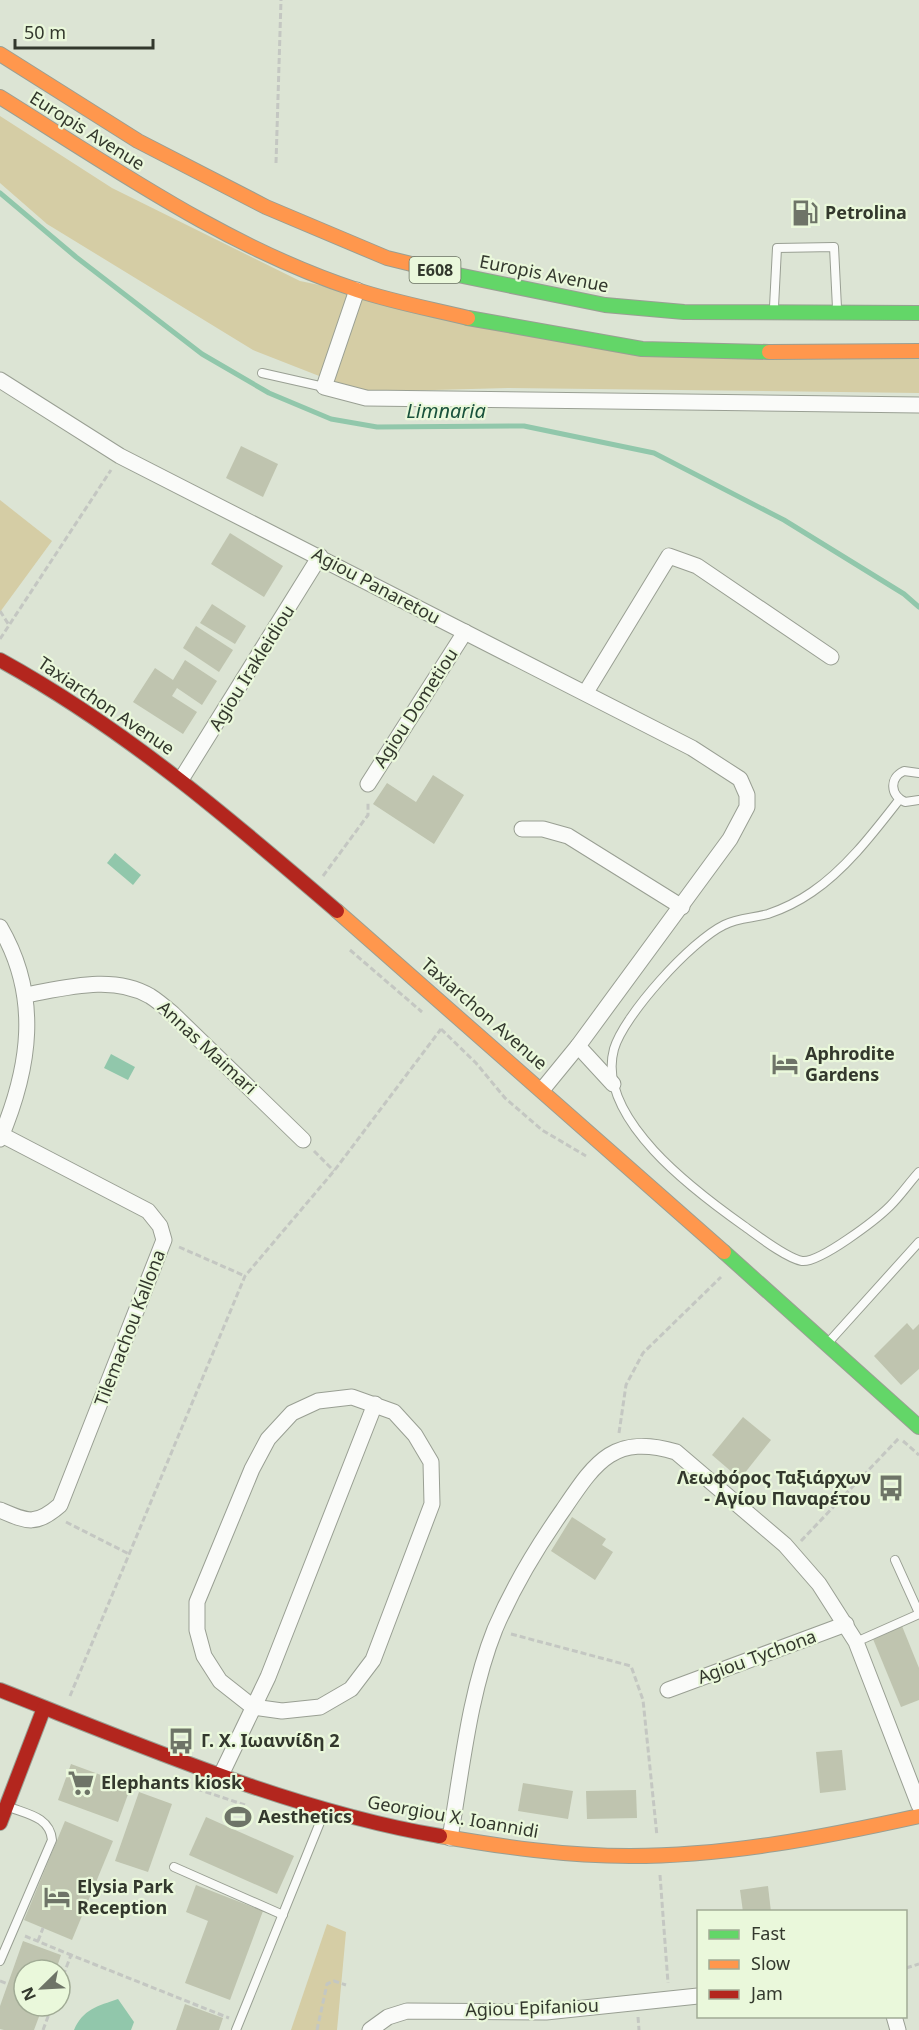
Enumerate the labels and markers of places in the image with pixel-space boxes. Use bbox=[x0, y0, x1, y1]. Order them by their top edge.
fuel station icon: Petrolina bbox=[790, 198, 820, 228]
place label: Petrolina bbox=[825, 200, 907, 224]
place label: Aphrodite Gardens bbox=[805, 1041, 895, 1086]
hotel icon: Aphrodite Gardens bbox=[770, 1049, 800, 1079]
place label: Λεωφόρος Ταξιάρχων - Αγίου Παναρέτου bbox=[677, 1465, 871, 1510]
bus stop icon: Λεωφόρος Ταξιάρχων - Αγίου Παναρέτου bbox=[876, 1473, 906, 1503]
bus stop icon: Γ. Χ. Ιωαννίδη 2 bbox=[166, 1726, 196, 1756]
place label: Γ. Χ. Ιωαννίδη 2 bbox=[201, 1728, 340, 1752]
supermarket icon: Elephants kiosk bbox=[66, 1768, 96, 1798]
place label: Elephants kiosk bbox=[101, 1770, 243, 1794]
sports icon: Aesthetics bbox=[223, 1802, 253, 1832]
place label: Aesthetics bbox=[258, 1804, 352, 1828]
place label: Elysia Park Reception bbox=[77, 1874, 175, 1919]
hotel icon: Elysia Park Reception bbox=[42, 1882, 72, 1912]

